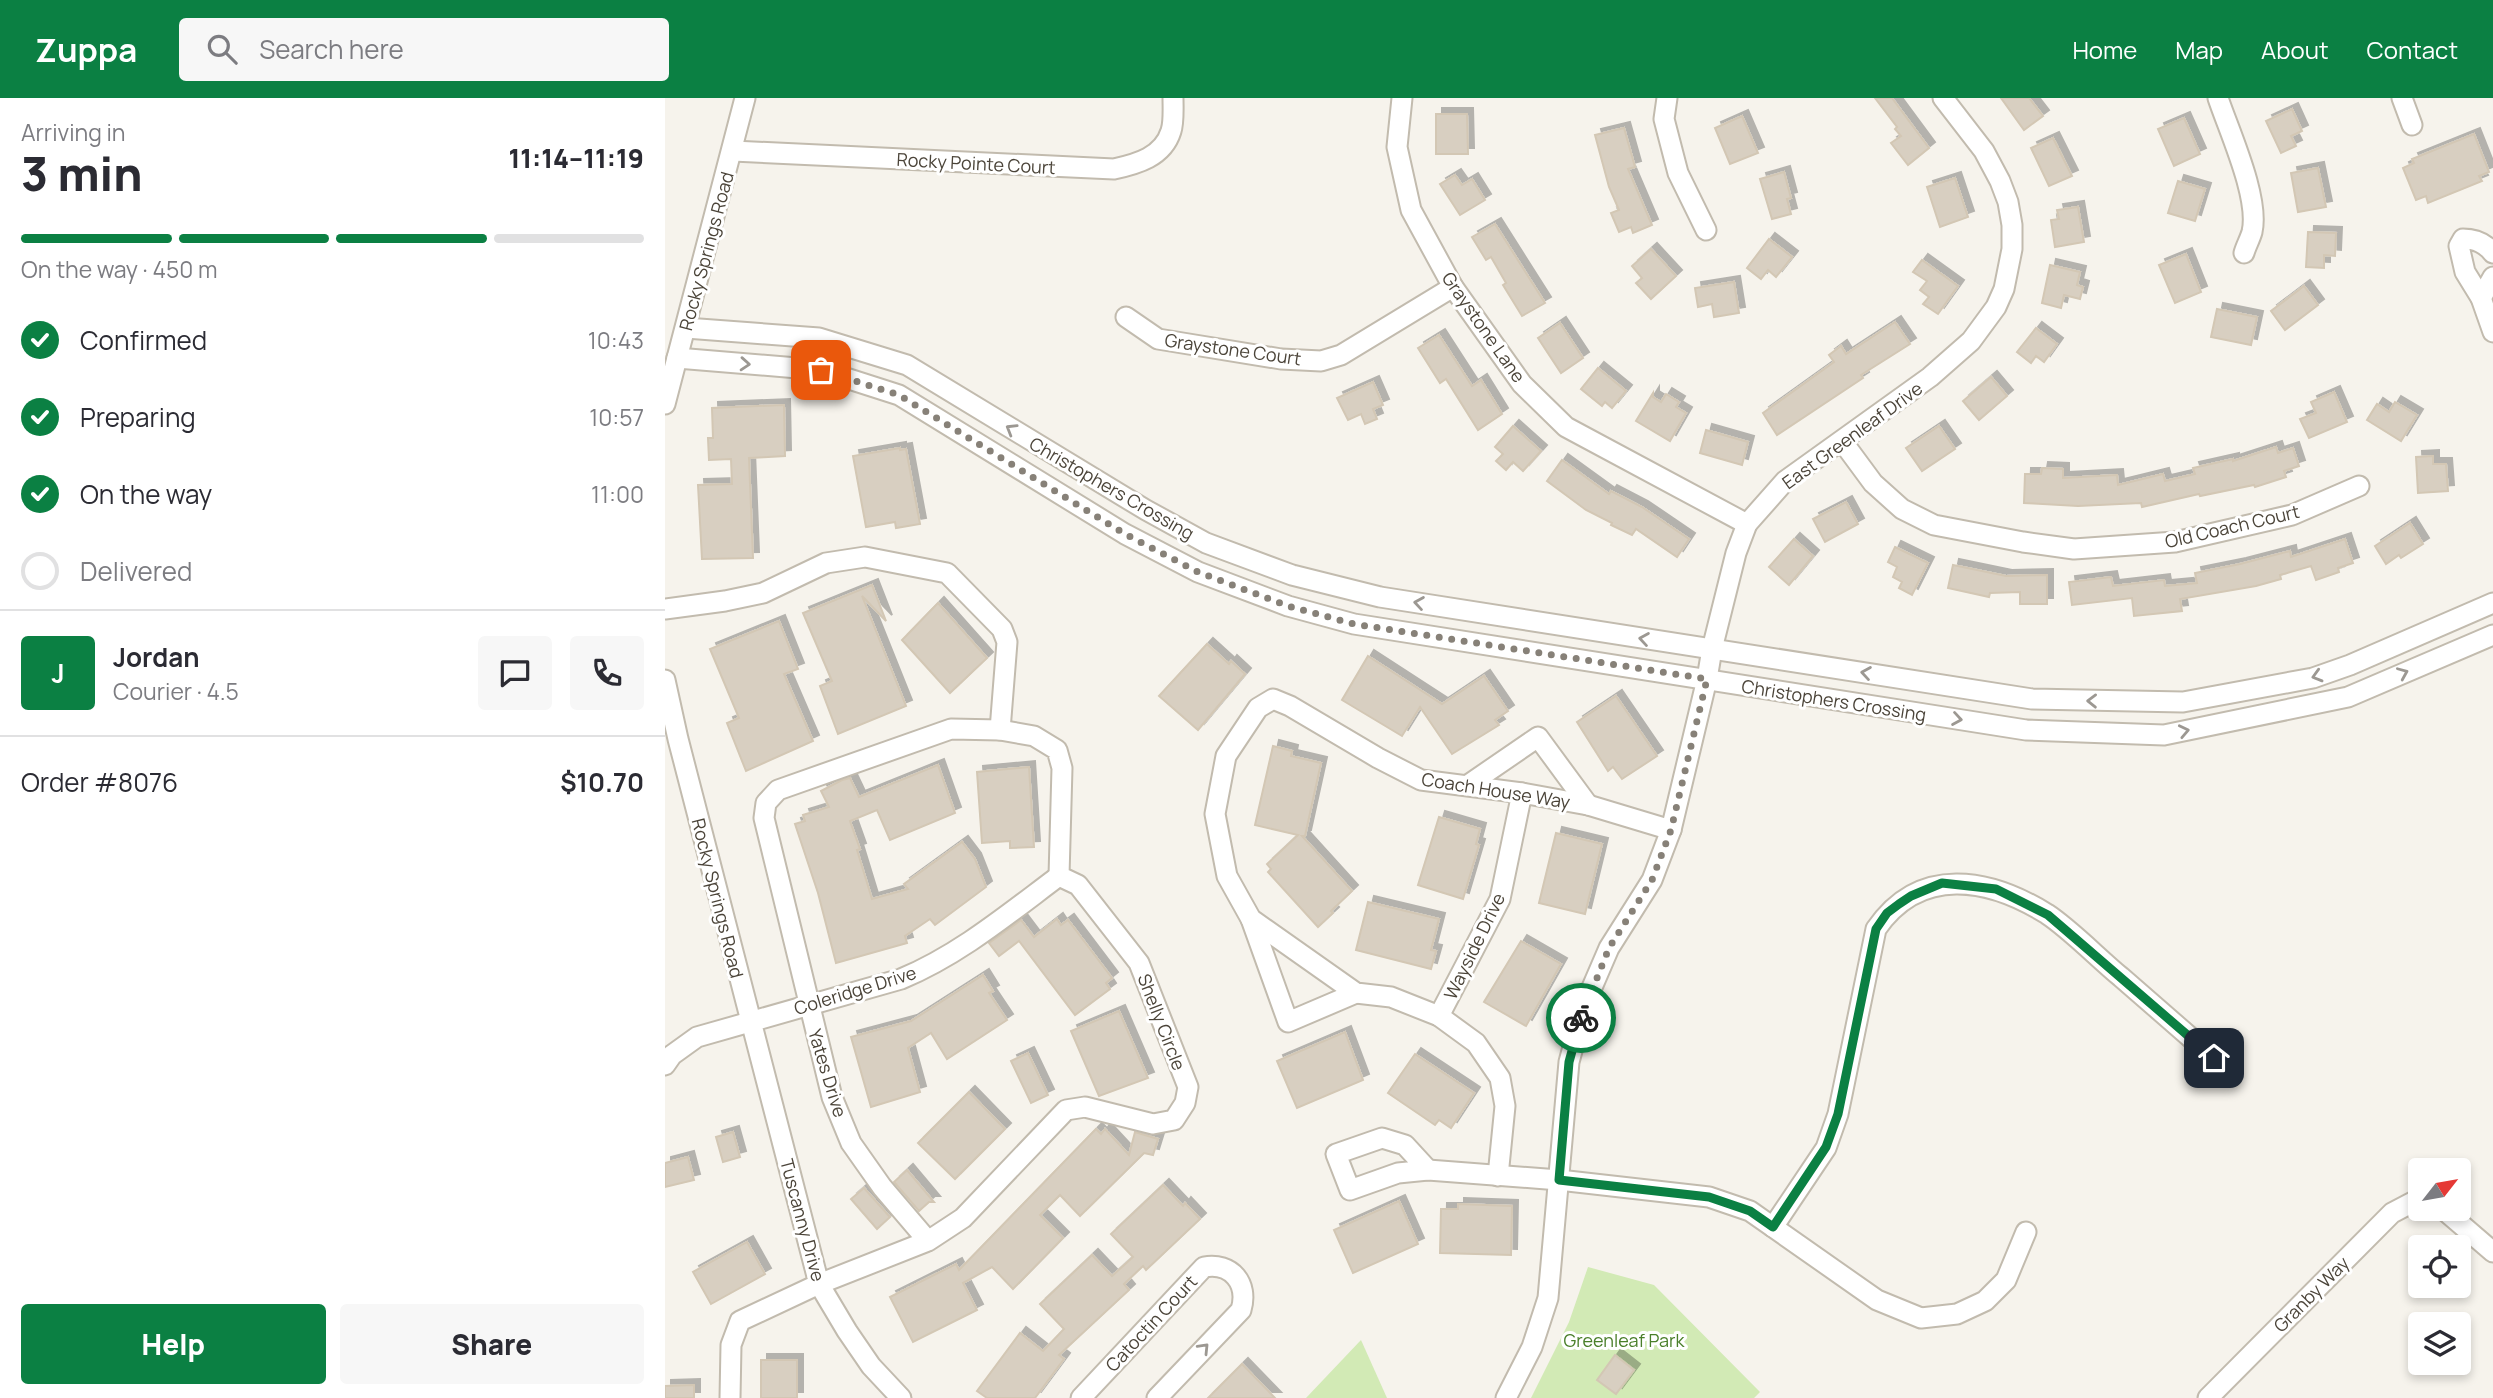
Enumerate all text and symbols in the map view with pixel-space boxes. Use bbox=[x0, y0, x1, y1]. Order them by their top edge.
search box bbox=[179, 18, 669, 81]
text: Zuppa bbox=[35, 27, 137, 72]
icon: search bbox=[203, 30, 241, 68]
text: Search here bbox=[259, 31, 404, 67]
text: Home bbox=[2072, 33, 2137, 66]
text: Map bbox=[2175, 33, 2223, 66]
text: About bbox=[2261, 33, 2329, 66]
text: Contact bbox=[2367, 33, 2458, 66]
text: Arriving in bbox=[21, 116, 126, 148]
text: 11:14–11:19 bbox=[508, 140, 644, 176]
text: 3 min bbox=[21, 142, 142, 205]
street label: Rocky Pointe Court bbox=[896, 147, 1056, 179]
street label: Rocky Springs Road bbox=[673, 169, 739, 333]
text: On the way · 450 m bbox=[21, 253, 217, 285]
street label: Graystone Lane bbox=[1437, 267, 1531, 387]
icon: check bbox=[21, 321, 59, 359]
text: Confirmed bbox=[80, 322, 207, 358]
text: 10:43 bbox=[588, 324, 644, 356]
street label: Graystone Court bbox=[1163, 328, 1303, 370]
pin bbox=[791, 340, 851, 400]
icon: bag bbox=[802, 351, 840, 389]
one-way arrow bbox=[740, 356, 751, 371]
street label: East Greenleaf Drive bbox=[1777, 376, 1927, 494]
icon: check bbox=[21, 398, 59, 436]
text: Preparing bbox=[80, 399, 196, 435]
text: 10:57 bbox=[589, 401, 644, 433]
one-way arrow bbox=[1006, 424, 1019, 437]
street label: Christophers Crossing bbox=[1025, 431, 1199, 545]
icon: check bbox=[21, 475, 59, 513]
text: On the way bbox=[80, 476, 212, 512]
text: 11:00 bbox=[591, 478, 644, 510]
street label: Old Coach Court bbox=[2162, 499, 2302, 553]
text: Delivered bbox=[80, 553, 192, 589]
one-way arrow bbox=[1414, 596, 1425, 611]
one-way arrow bbox=[1638, 632, 1650, 647]
button: chat bbox=[478, 636, 552, 710]
button: phone bbox=[570, 636, 644, 710]
text: Jordan bbox=[113, 639, 199, 675]
text: J bbox=[51, 655, 65, 691]
one-way arrow bbox=[1861, 666, 1872, 681]
one-way arrow bbox=[2311, 667, 2323, 682]
one-way arrow bbox=[2396, 668, 2408, 682]
street label: Christophers Crossing bbox=[1740, 674, 1928, 726]
text: Courier · 4.5 bbox=[113, 675, 239, 707]
one-way arrow bbox=[2086, 693, 2097, 708]
one-way arrow bbox=[1952, 711, 1963, 726]
one-way arrow bbox=[2178, 724, 2190, 739]
text: Order #8076 bbox=[21, 764, 178, 800]
text: $10.70 bbox=[560, 764, 644, 800]
street label: Coach House Way bbox=[1420, 766, 1572, 814]
street label: Rocky Springs Road bbox=[687, 816, 749, 980]
street label: Wayside Drive bbox=[1438, 889, 1510, 1003]
street label: Coleridge Drive bbox=[791, 960, 919, 1020]
street label: Shelly Circle bbox=[1133, 970, 1191, 1074]
courier bbox=[1546, 983, 1616, 1053]
icon: bike bbox=[1562, 999, 1600, 1037]
street label: Yates Drive bbox=[803, 1026, 853, 1120]
pin bbox=[2184, 1028, 2244, 1088]
icon: home bbox=[2195, 1039, 2233, 1077]
street label: Tuscanny Drive bbox=[775, 1156, 831, 1284]
north arrow bbox=[2408, 1158, 2471, 1222]
map controls bbox=[2408, 1158, 2471, 1375]
button: locate bbox=[2408, 1235, 2471, 1298]
street label: Granby Way bbox=[2268, 1251, 2354, 1337]
street label: Catoctin Court bbox=[1100, 1269, 1202, 1377]
button: Help bbox=[21, 1304, 326, 1384]
button: Share bbox=[340, 1304, 644, 1384]
button: layers bbox=[2408, 1312, 2471, 1375]
park label: Greenleaf Park bbox=[1564, 1328, 1685, 1352]
one-way arrow bbox=[1196, 1344, 1209, 1357]

